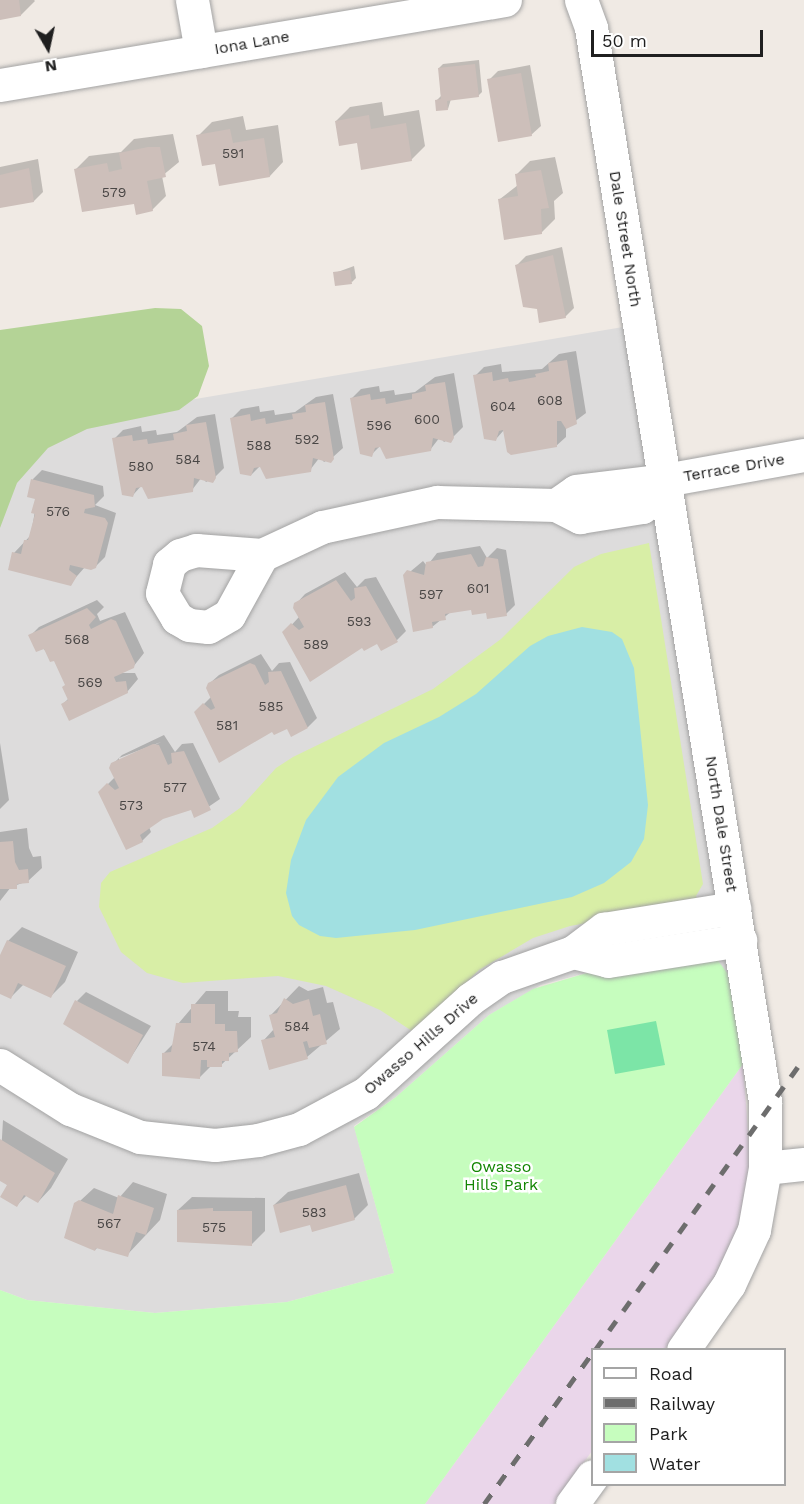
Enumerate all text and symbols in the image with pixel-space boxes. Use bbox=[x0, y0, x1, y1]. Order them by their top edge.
north arrow bbox=[18, 18, 78, 78]
scale bar bbox=[594, 18, 766, 56]
street label: Iona Lane bbox=[213, 27, 291, 59]
text: 50 m bbox=[602, 30, 647, 51]
text: N bbox=[44, 56, 58, 77]
house number: 591 bbox=[222, 145, 244, 161]
street label: Dale Street North bbox=[605, 170, 645, 308]
house number: 579 bbox=[102, 184, 126, 200]
house number: 608 bbox=[537, 392, 563, 408]
house number: 604 bbox=[490, 398, 516, 414]
house number: 600 bbox=[414, 411, 440, 427]
house number: 596 bbox=[366, 417, 392, 433]
house number: 592 bbox=[295, 431, 319, 447]
house number: 588 bbox=[246, 437, 272, 453]
street label: Terrace Drive bbox=[682, 450, 786, 486]
house number: 584 bbox=[175, 451, 201, 467]
house number: 580 bbox=[128, 458, 154, 474]
house number: 576 bbox=[46, 503, 70, 519]
house number: 601 bbox=[467, 580, 489, 596]
house number: 597 bbox=[419, 586, 443, 602]
house number: 593 bbox=[347, 613, 371, 629]
house number: 568 bbox=[64, 631, 90, 647]
house number: 589 bbox=[303, 636, 329, 652]
house number: 569 bbox=[77, 674, 103, 690]
house number: 585 bbox=[259, 698, 283, 714]
house number: 581 bbox=[216, 717, 238, 733]
street label: North Dale Street bbox=[701, 755, 741, 893]
house number: 577 bbox=[163, 779, 187, 795]
house number: 573 bbox=[119, 797, 143, 813]
street label: Owasso Hills Drive bbox=[360, 989, 482, 1099]
house number: 584 bbox=[284, 1018, 310, 1034]
house number: 574 bbox=[192, 1038, 216, 1054]
park label: Owasso Hills Park bbox=[464, 1157, 538, 1195]
house number: 583 bbox=[302, 1204, 326, 1220]
house number: 567 bbox=[97, 1215, 121, 1231]
house number: 575 bbox=[202, 1219, 226, 1235]
legend bbox=[591, 1348, 786, 1486]
text: Road bbox=[649, 1363, 693, 1384]
text: Railway bbox=[649, 1393, 715, 1414]
text: Park bbox=[649, 1423, 688, 1444]
text: Water bbox=[649, 1453, 701, 1474]

